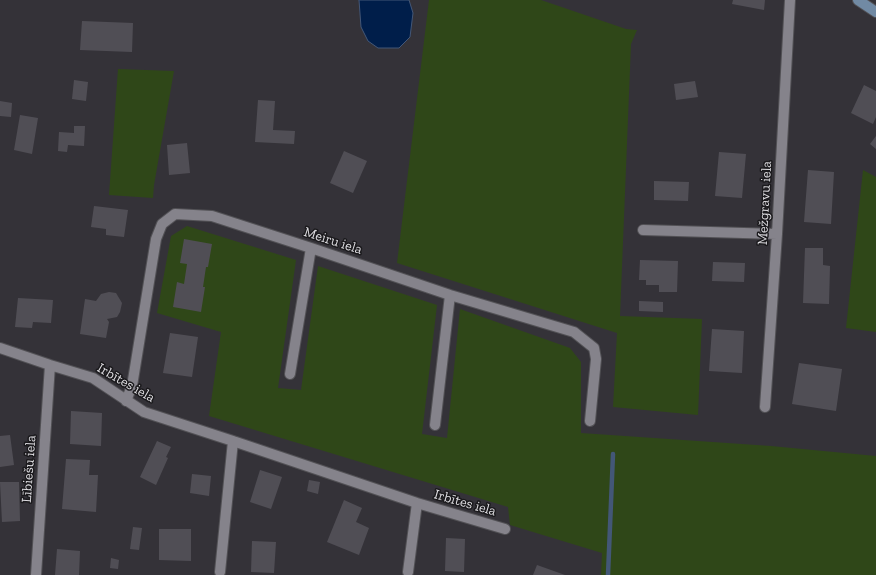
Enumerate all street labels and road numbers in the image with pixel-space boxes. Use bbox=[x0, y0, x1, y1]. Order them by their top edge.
street label: Mežgravu iela bbox=[754, 160, 776, 246]
street label: Meiru iela bbox=[302, 224, 364, 258]
street label: Irbītes iela bbox=[94, 360, 158, 406]
street label: Lībiešu iela bbox=[18, 435, 40, 503]
street label: Irbītes iela bbox=[432, 486, 498, 520]

